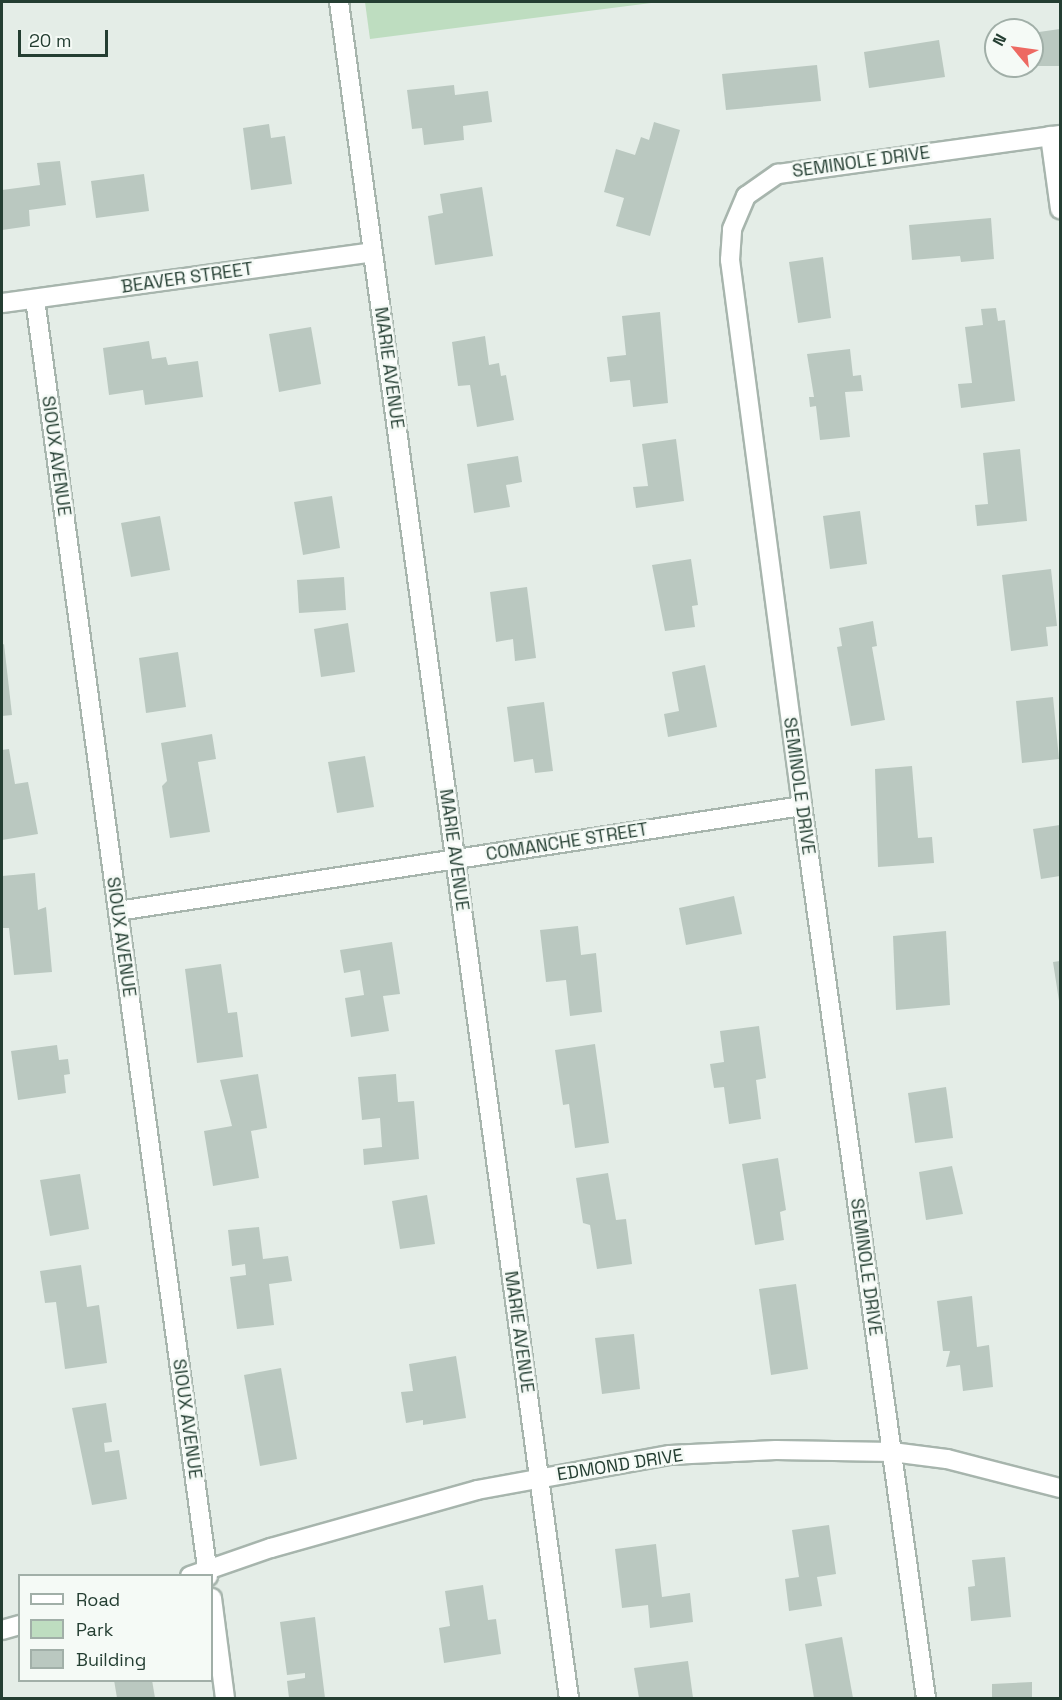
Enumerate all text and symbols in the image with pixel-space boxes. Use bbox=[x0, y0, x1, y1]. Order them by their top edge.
scale bar bbox=[21, 18, 111, 56]
north arrow bbox=[984, 18, 1044, 78]
text: 20 m bbox=[29, 29, 72, 52]
text: N bbox=[988, 30, 1011, 50]
street label: SEMINOLE DRIVE bbox=[791, 142, 931, 182]
street label: BEAVER STREET bbox=[120, 258, 254, 298]
street label: MARIE AVENUE bbox=[370, 306, 408, 430]
street label: SIOUX AVENUE bbox=[37, 394, 75, 518]
street label: SEMINOLE DRIVE bbox=[779, 716, 819, 856]
street label: MARIE AVENUE bbox=[435, 788, 473, 912]
street label: COMANCHE STREET bbox=[484, 819, 650, 865]
street label: SIOUX AVENUE bbox=[102, 875, 140, 999]
street label: SEMINOLE DRIVE bbox=[846, 1197, 886, 1337]
street label: MARIE AVENUE bbox=[500, 1270, 538, 1394]
street label: SIOUX AVENUE bbox=[168, 1357, 206, 1481]
street label: EDMOND DRIVE bbox=[556, 1444, 684, 1486]
legend bbox=[18, 1574, 213, 1682]
text: Road bbox=[76, 1588, 120, 1611]
text: Park bbox=[76, 1618, 113, 1641]
text: Building bbox=[76, 1648, 146, 1671]

